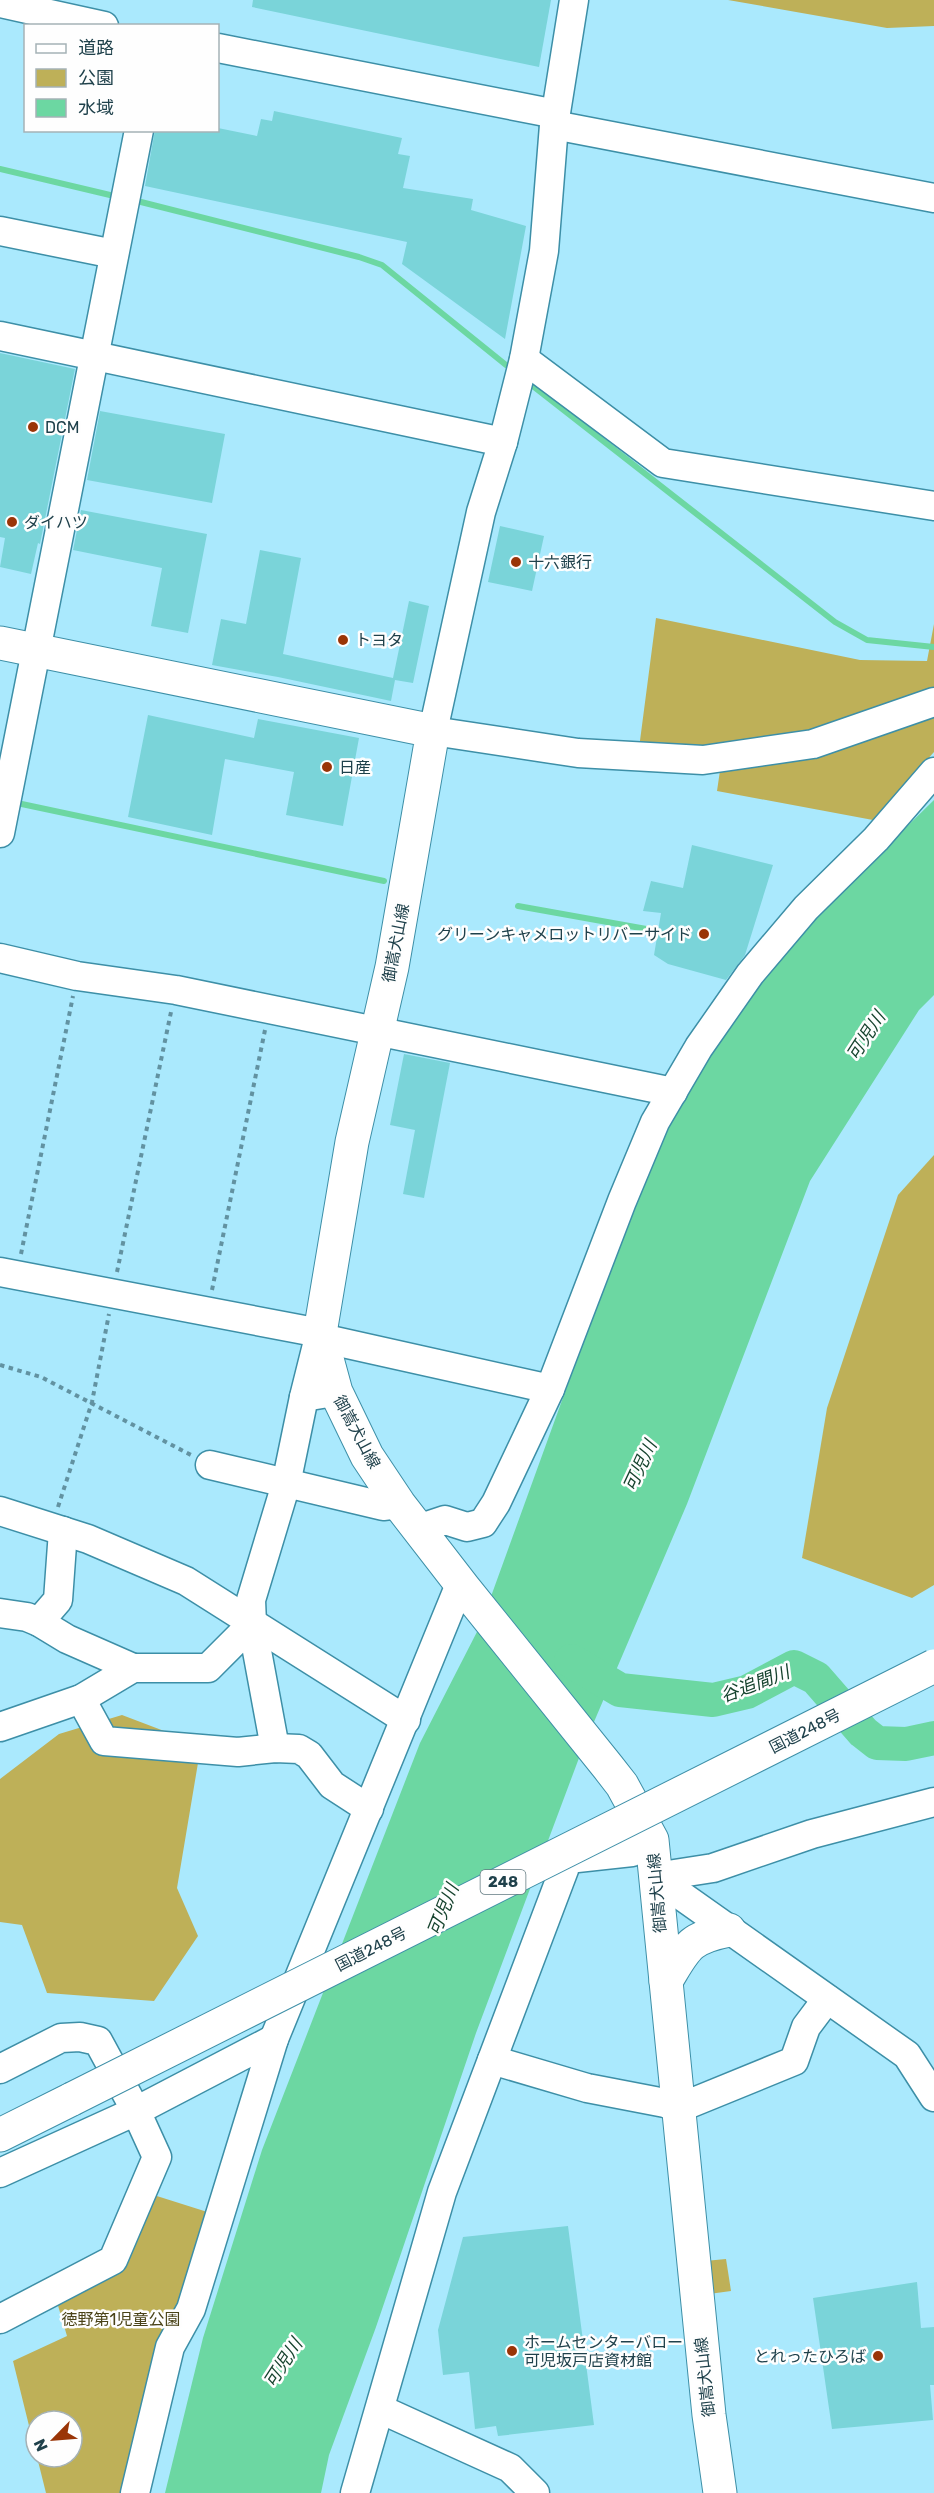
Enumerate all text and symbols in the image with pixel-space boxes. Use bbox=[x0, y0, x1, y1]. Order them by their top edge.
legend bbox=[24, 24, 219, 132]
text: 道路 bbox=[78, 37, 114, 59]
text: 公園 bbox=[78, 67, 114, 89]
text: 水域 bbox=[78, 97, 114, 119]
place label: DCM bbox=[45, 418, 79, 437]
marker: DCM bbox=[26, 420, 40, 434]
place label: ダイハツ bbox=[24, 513, 88, 532]
marker: ダイハツ bbox=[5, 515, 19, 529]
place label: 十六銀行 bbox=[528, 553, 592, 572]
marker: 十六銀行 bbox=[509, 555, 523, 569]
place label: トヨタ bbox=[355, 631, 403, 650]
marker: トヨタ bbox=[336, 633, 350, 647]
place label: 日産 bbox=[339, 758, 371, 777]
marker: 日産 bbox=[320, 760, 334, 774]
street label: 御嵩犬山線 bbox=[379, 902, 413, 984]
place label: グリーンキャメロットリバーサイド bbox=[437, 925, 692, 944]
marker: グリーンキャメロットリバーサイド bbox=[697, 927, 711, 941]
water label: 可児川 bbox=[842, 1006, 891, 1065]
street label: 御嵩犬山線 bbox=[330, 1392, 384, 1472]
water label: 可児川 bbox=[619, 1435, 662, 1495]
water label: 谷追間川 bbox=[717, 1660, 794, 1707]
street label: 国道248号 bbox=[766, 1705, 844, 1757]
street label: 御嵩犬山線 bbox=[644, 1852, 670, 1934]
road number: 248 bbox=[480, 1870, 526, 1894]
water label: 可児川 bbox=[423, 1879, 464, 1939]
street label: 国道248号 bbox=[332, 1923, 410, 1975]
park label: 徳野第1児童公園 bbox=[62, 2310, 180, 2329]
water label: 可児川 bbox=[259, 2333, 308, 2392]
place label: ホームセンターバロー 可児坂戸店資材館 bbox=[524, 2333, 683, 2370]
street label: 御嵩犬山線 bbox=[691, 2336, 719, 2418]
marker: ホームセンターバロー 可児坂戸店資材館 bbox=[505, 2344, 519, 2358]
place label: とれったひろば bbox=[754, 2347, 866, 2366]
marker: とれったひろば bbox=[871, 2349, 885, 2363]
north arrow bbox=[24, 2409, 84, 2469]
text: N bbox=[30, 2436, 52, 2454]

